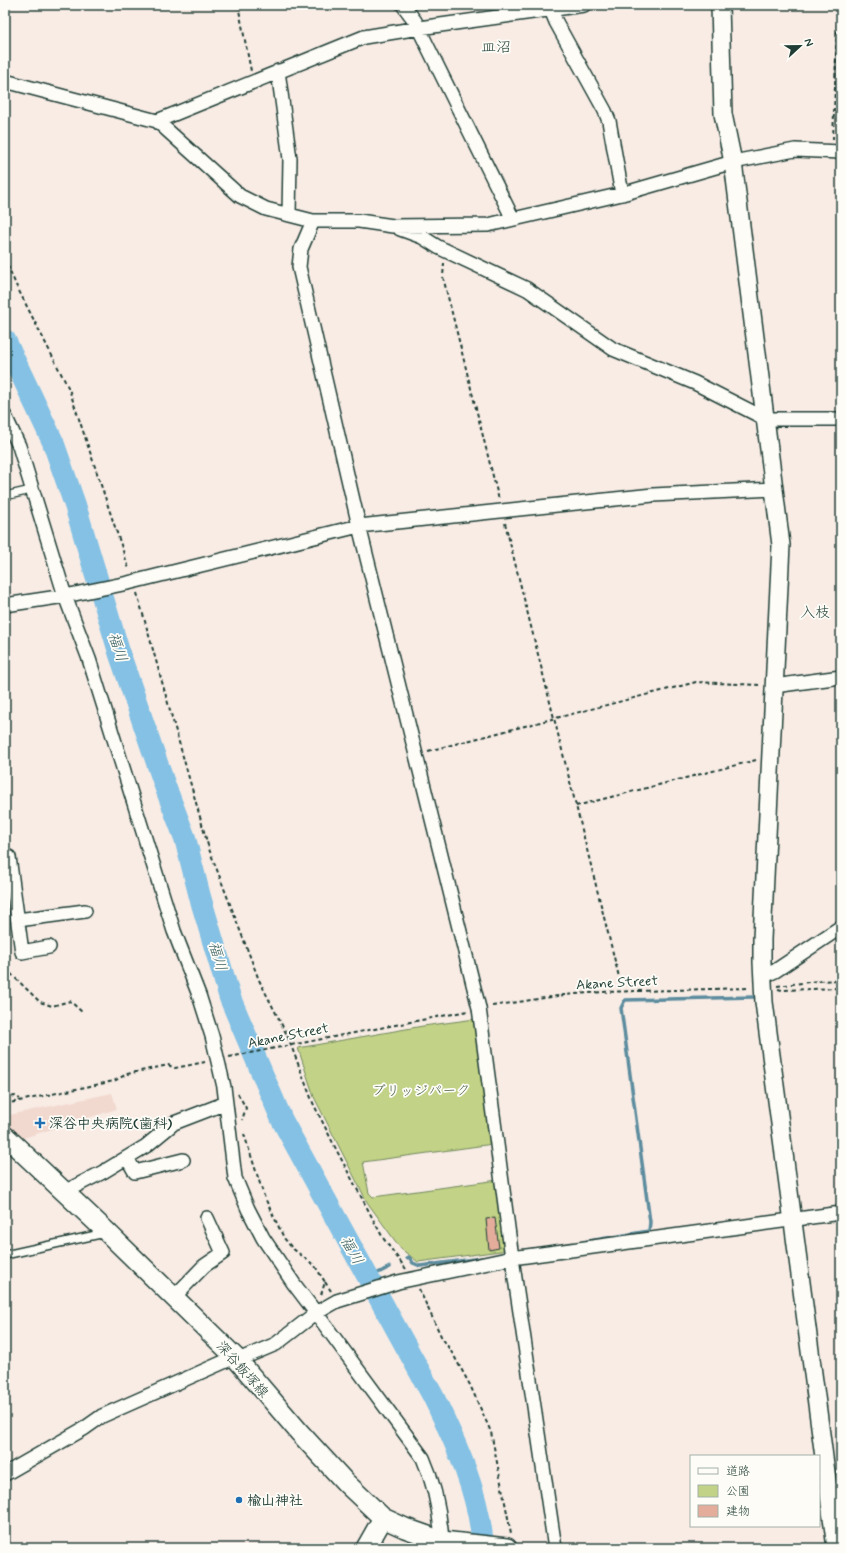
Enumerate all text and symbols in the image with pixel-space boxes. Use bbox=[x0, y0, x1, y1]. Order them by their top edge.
north arrow bbox=[780, 26, 820, 66]
text: N bbox=[800, 37, 816, 49]
district label: 皿沼 bbox=[481, 38, 511, 58]
district label: 入枝 bbox=[800, 603, 830, 623]
water label: 福川 bbox=[103, 630, 131, 665]
water label: 福川 bbox=[203, 939, 231, 973]
street label: Akane Street bbox=[576, 972, 659, 994]
street label: Akane Street bbox=[246, 1019, 331, 1053]
park label: ブリッジパーク bbox=[372, 1082, 470, 1100]
place label: 深谷中央病院(歯科) bbox=[49, 1115, 172, 1133]
marker: 深谷中央病院(歯科) bbox=[34, 1117, 46, 1129]
water label: 福川 bbox=[335, 1233, 367, 1268]
street label: 深谷飯塚線 bbox=[212, 1338, 272, 1402]
legend bbox=[690, 1455, 820, 1527]
text: 道路 bbox=[726, 1464, 750, 1480]
text: 公園 bbox=[726, 1484, 750, 1500]
place label: 楡山神社 bbox=[247, 1492, 303, 1510]
marker: 楡山神社 bbox=[234, 1495, 244, 1505]
text: 建物 bbox=[726, 1504, 750, 1520]

